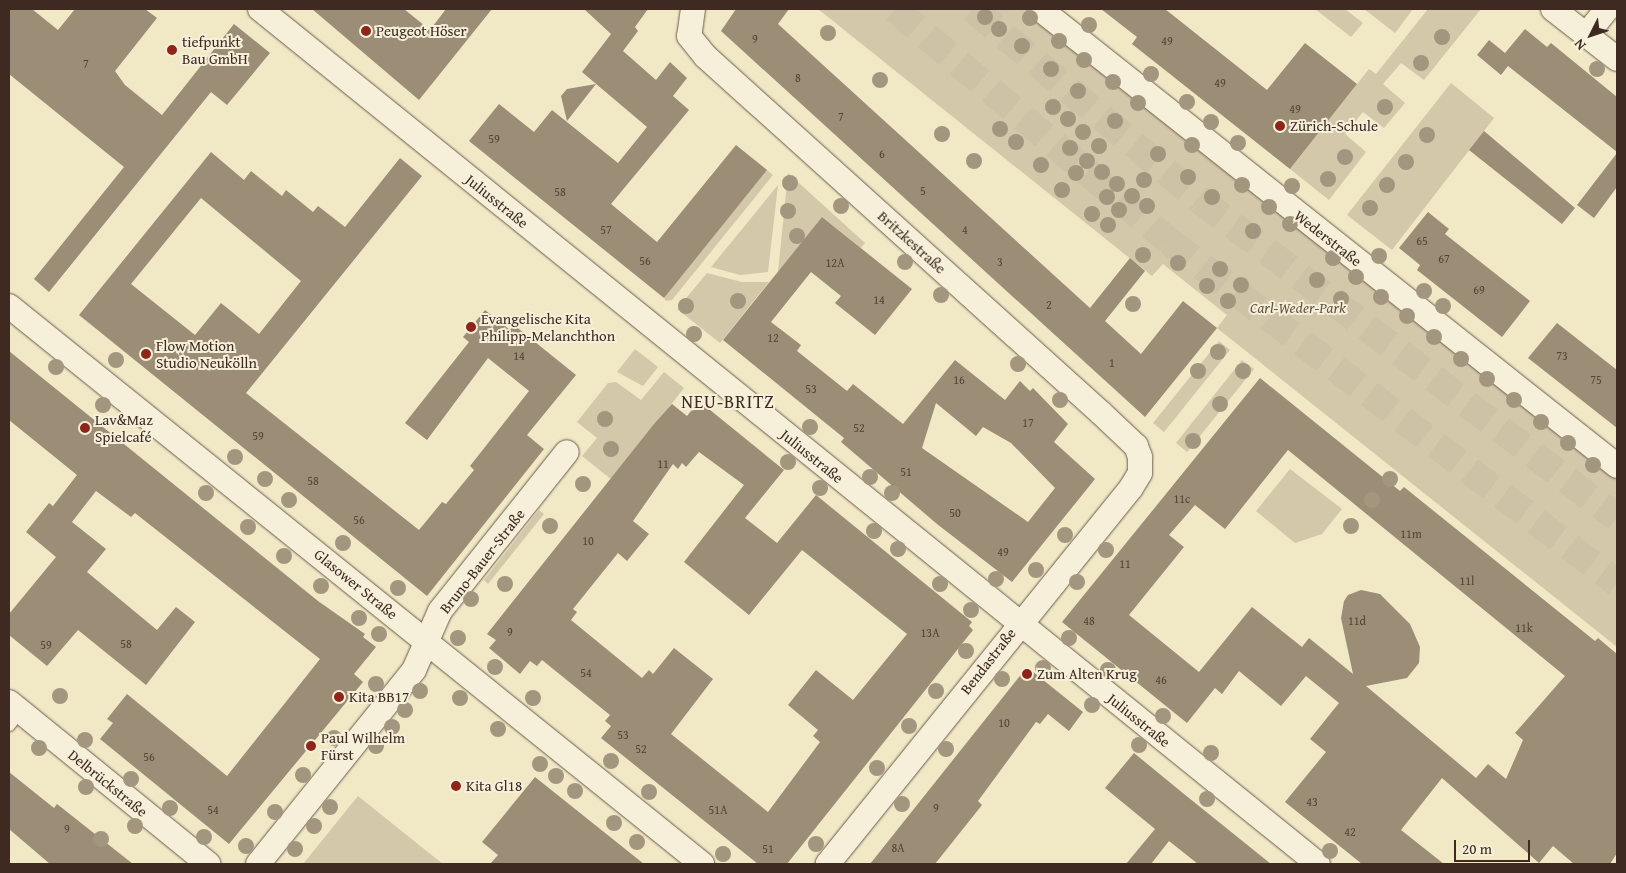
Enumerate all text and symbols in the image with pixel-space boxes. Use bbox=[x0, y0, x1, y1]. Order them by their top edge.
north arrow bbox=[1566, 10, 1616, 60]
place label: Peugeot Höser bbox=[376, 22, 467, 40]
marker: Peugeot Höser bbox=[360, 25, 372, 37]
place label: tiefpunkt Bau GmbH bbox=[182, 32, 248, 67]
house number: 9 bbox=[752, 32, 758, 46]
house number: 49 bbox=[1161, 34, 1173, 48]
text: N bbox=[1569, 35, 1590, 55]
marker: tiefpunkt Bau GmbH bbox=[166, 44, 178, 56]
house number: 7 bbox=[83, 57, 89, 71]
house number: 8 bbox=[795, 71, 801, 85]
house number: 49 bbox=[1214, 76, 1226, 90]
house number: 49 bbox=[1289, 102, 1301, 116]
house number: 7 bbox=[838, 110, 844, 124]
place label: Zürich-Schule bbox=[1290, 117, 1378, 135]
marker: Zürich-Schule bbox=[1274, 120, 1286, 132]
house number: 59 bbox=[488, 132, 500, 146]
house number: 6 bbox=[879, 147, 885, 161]
street label: Juliusstraße bbox=[462, 170, 532, 232]
house number: 5 bbox=[920, 184, 926, 198]
house number: 58 bbox=[554, 185, 566, 199]
street label: Wederstraße bbox=[1291, 206, 1365, 270]
street label: Britzkestraße bbox=[874, 207, 950, 277]
house number: 57 bbox=[600, 223, 612, 237]
house number: 4 bbox=[962, 223, 968, 237]
house number: 65 bbox=[1416, 234, 1428, 248]
house number: 67 bbox=[1438, 252, 1450, 266]
house number: 56 bbox=[639, 254, 651, 268]
house number: 3 bbox=[997, 255, 1003, 269]
house number: 12A bbox=[826, 256, 844, 270]
house number: 69 bbox=[1473, 283, 1485, 297]
house number: 14 bbox=[873, 293, 885, 307]
house number: 2 bbox=[1046, 298, 1052, 312]
park label: Carl-Weder-Park bbox=[1250, 299, 1346, 317]
place label: Evangelische Kita Philipp-Melanchthon bbox=[481, 309, 615, 344]
marker: Evangelische Kita Philipp-Melanchthon bbox=[465, 321, 477, 333]
house number: 12 bbox=[767, 331, 779, 345]
place label: Flow Motion Studio Neukölln bbox=[156, 336, 257, 371]
marker: Flow Motion Studio Neukölln bbox=[140, 348, 152, 360]
house number: 14 bbox=[513, 349, 525, 363]
house number: 73 bbox=[1556, 349, 1568, 363]
house number: 1 bbox=[1109, 356, 1115, 370]
house number: 16 bbox=[953, 373, 965, 387]
house number: 75 bbox=[1590, 373, 1602, 387]
house number: 53 bbox=[805, 382, 817, 396]
district label: NEU-BRITZ bbox=[680, 391, 776, 413]
place label: Lav&Maz Spielcafé bbox=[95, 410, 153, 445]
house number: 17 bbox=[1022, 416, 1034, 430]
house number: 52 bbox=[853, 421, 865, 435]
marker: Lav&Maz Spielcafé bbox=[79, 422, 91, 434]
street label: Juliusstraße bbox=[777, 425, 847, 487]
house number: 59 bbox=[252, 429, 264, 443]
house number: 11 bbox=[657, 457, 669, 471]
house number: 51 bbox=[900, 465, 912, 479]
house number: 58 bbox=[307, 474, 319, 488]
house number: 11c bbox=[1174, 492, 1190, 506]
street label: Bruno-Bauer-Straße bbox=[436, 505, 528, 617]
house number: 50 bbox=[949, 506, 961, 520]
house number: 56 bbox=[353, 513, 365, 527]
house number: 11m bbox=[1400, 527, 1422, 541]
house number: 10 bbox=[582, 534, 594, 548]
street label: Glasower Straße bbox=[311, 545, 401, 623]
house number: 49 bbox=[997, 545, 1009, 559]
house number: 11 bbox=[1119, 557, 1131, 571]
house number: 11l bbox=[1460, 574, 1474, 588]
house number: 48 bbox=[1083, 614, 1095, 628]
house number: 11d bbox=[1348, 614, 1366, 628]
house number: 11k bbox=[1515, 621, 1533, 635]
street label: Bendastraße bbox=[957, 624, 1019, 698]
house number: 9 bbox=[507, 625, 513, 639]
house number: 13A bbox=[921, 626, 939, 640]
house number: 58 bbox=[120, 637, 132, 651]
house number: 59 bbox=[40, 638, 52, 652]
place label: Zum Alten Krug bbox=[1037, 665, 1137, 683]
house number: 54 bbox=[580, 666, 592, 680]
marker: Zum Alten Krug bbox=[1021, 668, 1033, 680]
house number: 46 bbox=[1155, 673, 1167, 687]
place label: Kita BB17 bbox=[349, 688, 409, 706]
street label: Juliusstraße bbox=[1104, 689, 1174, 751]
marker: Kita BB17 bbox=[333, 691, 345, 703]
house number: 10 bbox=[998, 716, 1010, 730]
place label: Paul Wilhelm Fürst bbox=[321, 728, 405, 763]
house number: 53 bbox=[617, 728, 629, 742]
marker: Paul Wilhelm Fürst bbox=[305, 740, 317, 752]
house number: 52 bbox=[635, 742, 647, 756]
street label: Delbrückstraße bbox=[65, 746, 151, 820]
house number: 56 bbox=[143, 750, 155, 764]
place label: Kita Gl18 bbox=[466, 777, 522, 795]
marker: Kita Gl18 bbox=[450, 780, 462, 792]
house number: 43 bbox=[1306, 795, 1318, 809]
house number: 9 bbox=[933, 801, 939, 815]
house number: 54 bbox=[207, 803, 219, 817]
house number: 51A bbox=[709, 803, 727, 817]
house number: 9 bbox=[64, 822, 70, 836]
house number: 42 bbox=[1344, 825, 1356, 839]
scale bar bbox=[1456, 830, 1532, 862]
text: 20 m bbox=[1462, 838, 1492, 859]
house number: 8A bbox=[891, 841, 905, 855]
house number: 51 bbox=[762, 842, 774, 856]

